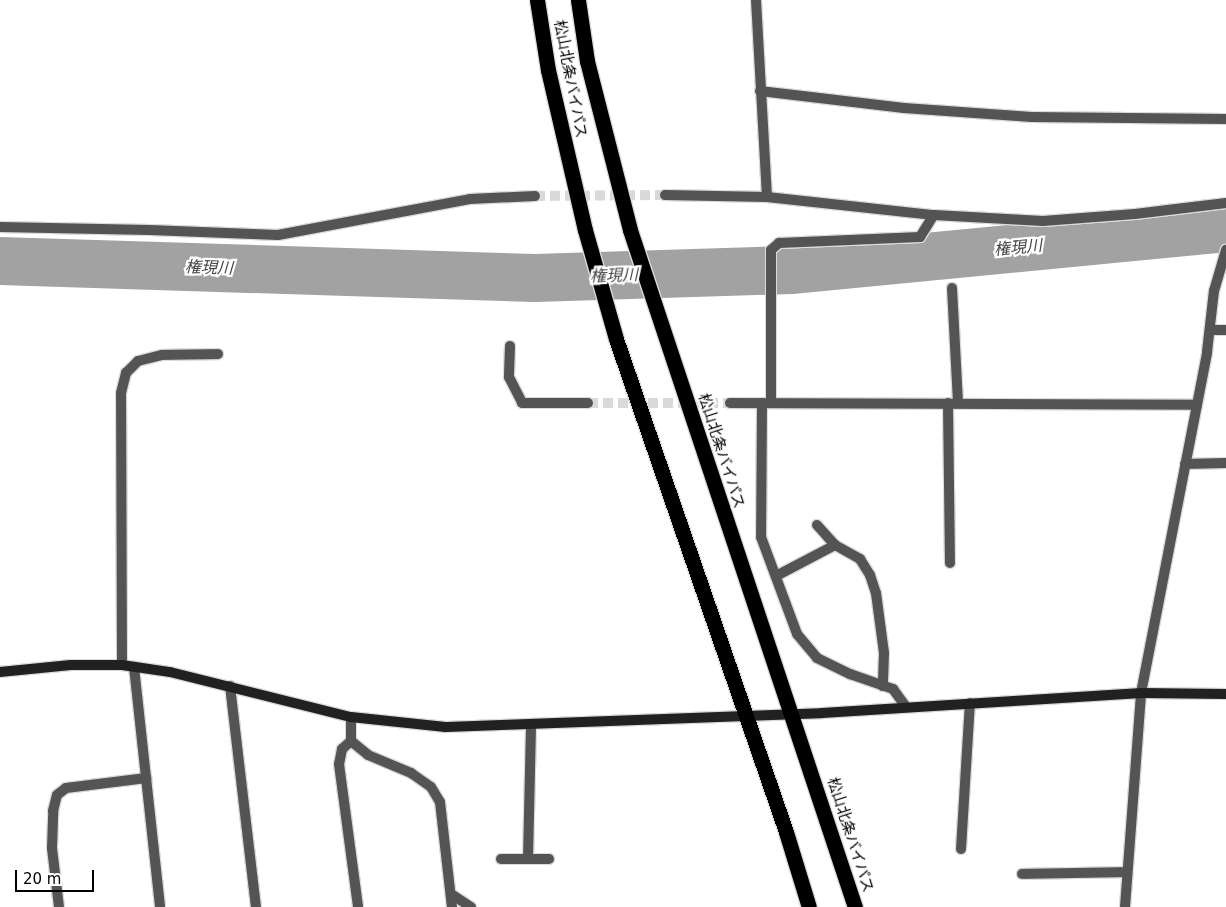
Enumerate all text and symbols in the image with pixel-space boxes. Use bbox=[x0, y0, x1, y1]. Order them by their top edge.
street label: 松山北条バイパス bbox=[550, 18, 590, 140]
water label: 権現川 bbox=[993, 236, 1043, 260]
water label: 権現川 bbox=[185, 258, 233, 278]
water label: 権現川 bbox=[590, 266, 638, 286]
street label: 松山北条バイパス bbox=[694, 391, 748, 511]
street label: 松山北条バイパス bbox=[823, 775, 877, 895]
scale bar bbox=[18, 860, 96, 892]
text: 20 m bbox=[23, 870, 61, 888]

